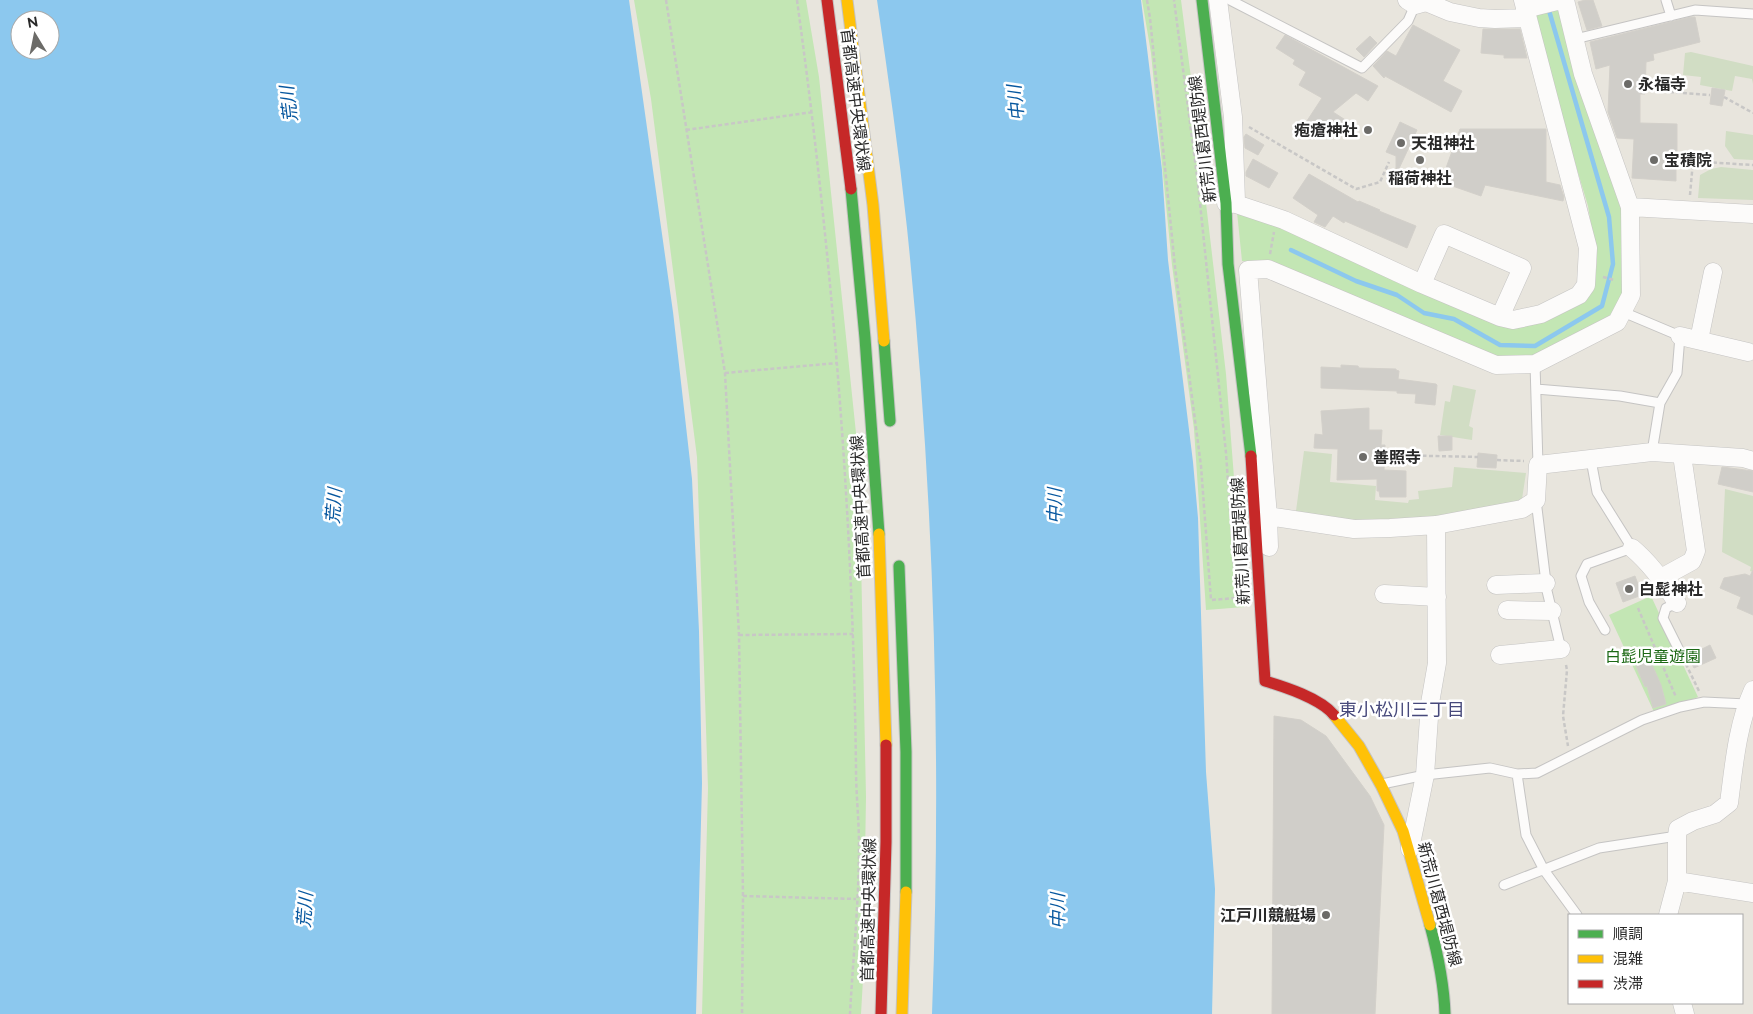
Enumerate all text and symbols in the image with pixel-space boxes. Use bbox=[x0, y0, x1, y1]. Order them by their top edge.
north arrow bbox=[10, 10, 60, 60]
text: N bbox=[26, 13, 39, 31]
street label: 首都高速中央環状線 bbox=[837, 27, 874, 173]
street label: 新荒川葛西堤防線 bbox=[1185, 74, 1220, 204]
place label: 永福寺 bbox=[1638, 75, 1686, 94]
marker: 永福寺 bbox=[1622, 78, 1634, 90]
water label: 中川 bbox=[1003, 82, 1028, 122]
water label: 荒川 bbox=[276, 83, 301, 123]
place label: 疱瘡神社 bbox=[1294, 121, 1358, 140]
marker: 疱瘡神社 bbox=[1362, 124, 1374, 136]
place label: 天祖神社 bbox=[1411, 134, 1475, 153]
marker: 天祖神社 bbox=[1395, 137, 1407, 149]
place label: 宝積院 bbox=[1664, 151, 1712, 170]
marker: 稲荷神社 bbox=[1414, 154, 1426, 166]
marker: 宝積院 bbox=[1648, 154, 1660, 166]
place label: 稲荷神社 bbox=[1388, 169, 1452, 188]
street label: 首都高速中央環状線 bbox=[847, 435, 874, 579]
place label: 善照寺 bbox=[1373, 448, 1421, 467]
marker: 善照寺 bbox=[1357, 451, 1369, 463]
street label: 新荒川葛西堤防線 bbox=[1228, 477, 1253, 605]
water label: 荒川 bbox=[322, 485, 345, 525]
water label: 中川 bbox=[1044, 486, 1065, 524]
place label: 白髭神社 bbox=[1639, 580, 1703, 599]
marker: 白髭神社 bbox=[1623, 583, 1635, 595]
park label: 白髭児童遊園 bbox=[1605, 647, 1701, 666]
district label: 東小松川三丁目 bbox=[1339, 699, 1465, 720]
street label: 首都高速中央環状線 bbox=[858, 838, 879, 982]
street label: 新荒川葛西堤防線 bbox=[1414, 840, 1465, 968]
water label: 荒川 bbox=[293, 889, 316, 929]
water label: 中川 bbox=[1047, 891, 1068, 929]
place label: 江戸川競艇場 bbox=[1220, 906, 1316, 925]
marker: 江戸川競艇場 bbox=[1320, 909, 1332, 921]
legend bbox=[1568, 914, 1743, 1004]
text: 順調 bbox=[1613, 925, 1643, 943]
text: 混雑 bbox=[1613, 950, 1643, 968]
text: 渋滞 bbox=[1613, 975, 1643, 993]

